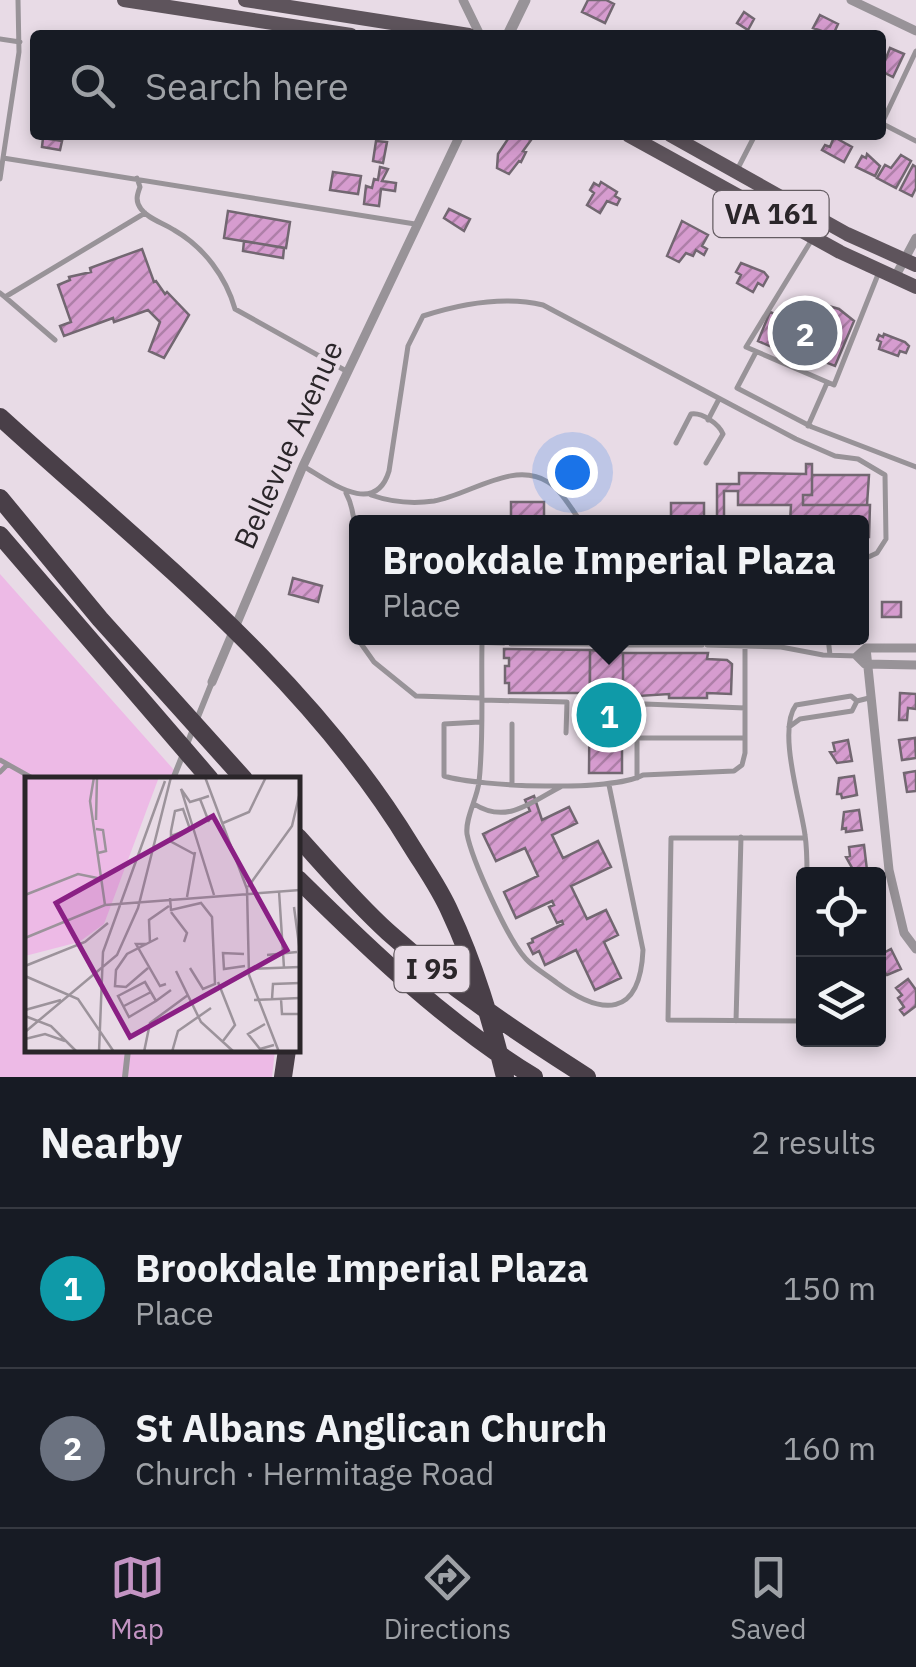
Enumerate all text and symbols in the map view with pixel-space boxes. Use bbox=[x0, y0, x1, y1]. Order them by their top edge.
search box bbox=[30, 30, 886, 140]
icon: search bbox=[65, 58, 120, 113]
text: Search here bbox=[145, 61, 349, 110]
road number: VA 161 bbox=[714, 191, 828, 237]
pin: 2 bbox=[772, 296, 838, 370]
street label: Bellevue Avenue bbox=[224, 334, 351, 555]
your location bbox=[547, 447, 598, 498]
popup bbox=[349, 515, 869, 645]
text: Brookdale Imperial Plaza bbox=[382, 535, 836, 584]
text: Place bbox=[382, 584, 461, 626]
pin: 1 bbox=[576, 678, 642, 752]
inset map bbox=[25, 777, 300, 1052]
map controls bbox=[796, 867, 886, 1047]
button: locate bbox=[796, 867, 886, 957]
road number: I 95 bbox=[394, 946, 470, 992]
button: layers bbox=[796, 957, 886, 1047]
text: Nearby bbox=[40, 1115, 182, 1170]
text: 2 results bbox=[751, 1121, 876, 1163]
text: Brookdale Imperial Plaza bbox=[135, 1243, 589, 1292]
text: 1 bbox=[63, 1267, 82, 1309]
text: 150 m bbox=[783, 1267, 876, 1309]
text: Place bbox=[135, 1292, 214, 1334]
text: St Albans Anglican Church bbox=[135, 1403, 608, 1452]
text: 2 bbox=[63, 1427, 82, 1469]
text: 160 m bbox=[783, 1427, 876, 1469]
text: Church · Hermitage Road bbox=[135, 1452, 494, 1494]
tab: Map bbox=[110, 1550, 165, 1647]
tab: Directions bbox=[384, 1550, 511, 1647]
tab: Saved bbox=[730, 1550, 806, 1647]

